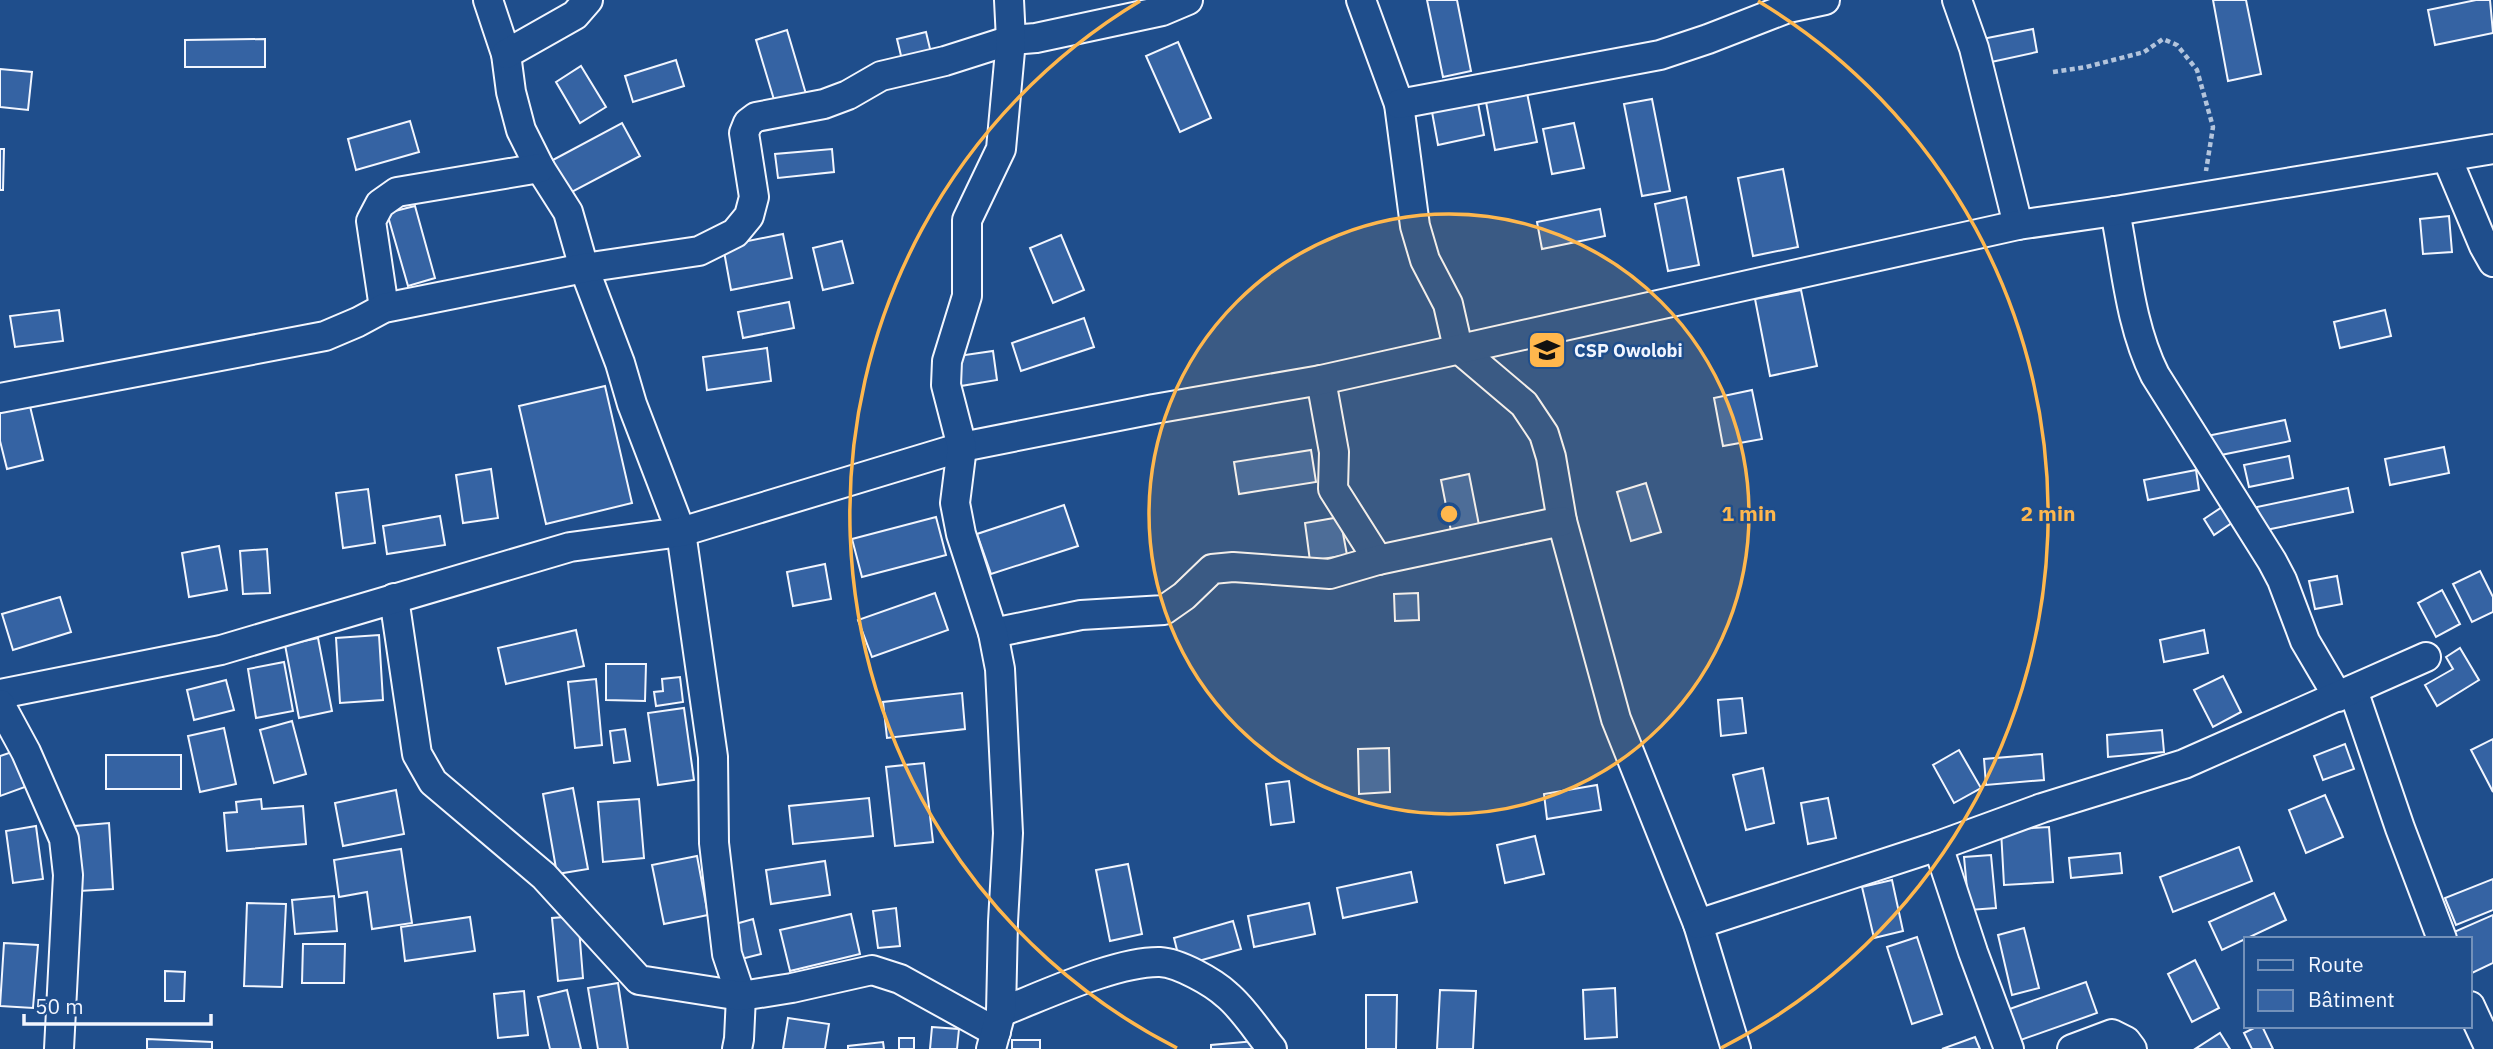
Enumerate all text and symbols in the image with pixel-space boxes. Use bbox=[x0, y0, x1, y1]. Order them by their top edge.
school or university icon: CSP Owolobi bbox=[1526, 329, 1568, 371]
place label: CSP Owolobi bbox=[1574, 339, 1683, 362]
text: 1 min bbox=[1722, 499, 1776, 527]
text: 2 min bbox=[2021, 499, 2075, 527]
centre of rings bbox=[1437, 502, 1461, 526]
legend bbox=[2244, 937, 2472, 1028]
text: Route bbox=[2308, 950, 2364, 978]
scale bar bbox=[24, 982, 212, 1026]
text: Bâtiment bbox=[2308, 985, 2395, 1013]
text: 50 m bbox=[35, 992, 84, 1020]

